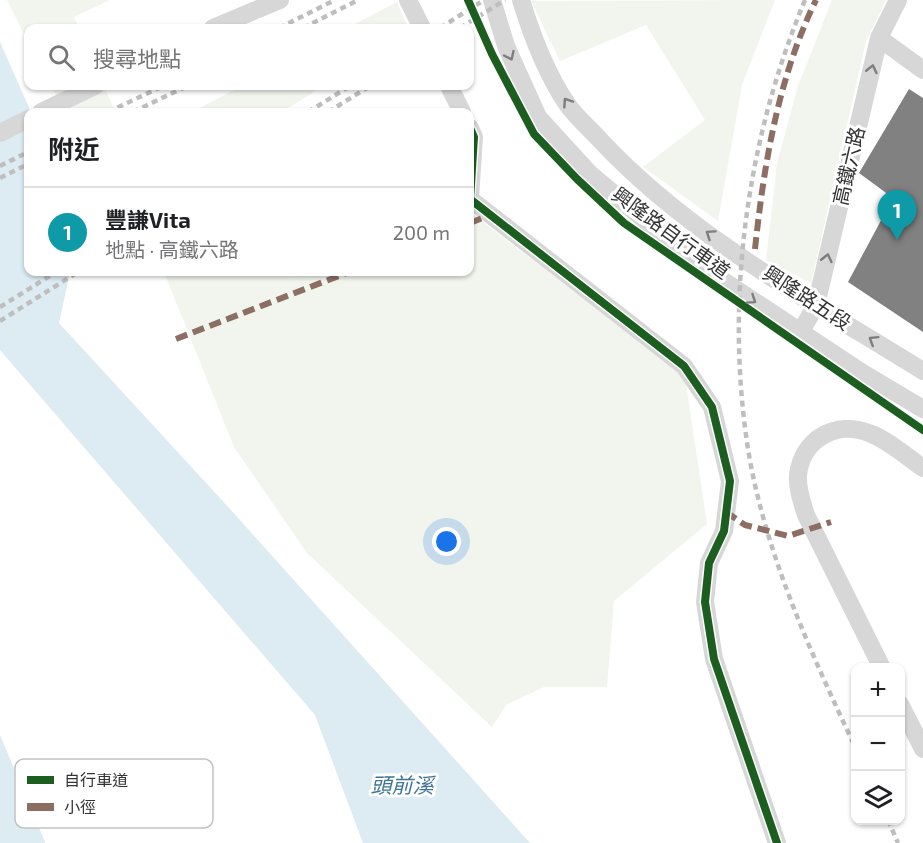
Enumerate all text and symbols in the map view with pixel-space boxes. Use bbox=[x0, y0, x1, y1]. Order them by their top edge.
search box bbox=[24, 24, 474, 90]
icon: search bbox=[45, 41, 78, 74]
text: 搜尋地點 bbox=[93, 45, 181, 71]
one-way arrow bbox=[503, 49, 515, 60]
one-way arrow bbox=[864, 64, 877, 74]
one-way arrow bbox=[564, 98, 575, 109]
street label: 高鐵六路 bbox=[827, 124, 869, 207]
text: 附近 bbox=[48, 133, 100, 164]
street label: 興隆路自行車道 bbox=[608, 181, 735, 283]
pin: 1 bbox=[878, 190, 916, 240]
text: 豐謙Vita bbox=[105, 206, 191, 232]
text: 1 bbox=[63, 220, 72, 244]
text: 200 m bbox=[393, 220, 450, 244]
one-way arrow bbox=[706, 230, 717, 241]
text: 地點 · 高鐵六路 bbox=[105, 237, 239, 261]
one-way arrow bbox=[819, 254, 832, 264]
street label: 興隆路五段 bbox=[759, 260, 856, 334]
one-way arrow bbox=[745, 293, 756, 304]
one-way arrow bbox=[869, 337, 880, 348]
your location bbox=[432, 527, 461, 556]
map controls bbox=[851, 663, 905, 825]
button: + bbox=[851, 663, 905, 717]
button: − bbox=[851, 717, 905, 771]
legend bbox=[15, 759, 213, 828]
text: 自行車道 bbox=[64, 770, 128, 789]
button: layers bbox=[851, 771, 905, 825]
water label: 頭前溪 bbox=[371, 772, 436, 797]
text: 小徑 bbox=[64, 797, 96, 816]

